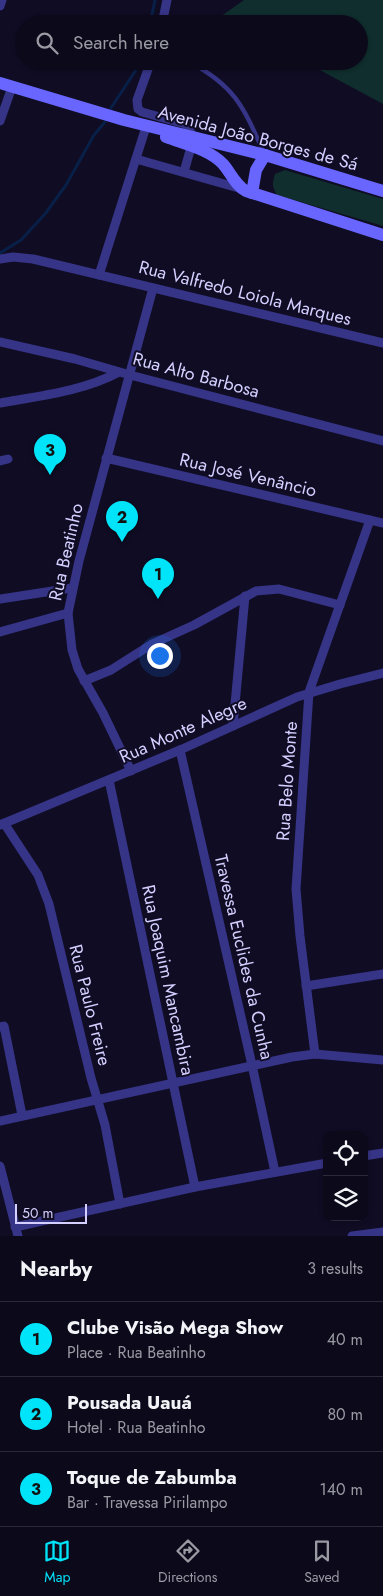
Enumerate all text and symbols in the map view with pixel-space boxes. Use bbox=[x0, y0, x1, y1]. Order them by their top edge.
search box bbox=[15, 15, 368, 70]
icon: search bbox=[33, 29, 61, 57]
text: Search here bbox=[73, 29, 169, 56]
street label: Avenida João Borges de Sá bbox=[155, 99, 361, 177]
street label: Rua Valfredo Loiola Marques bbox=[136, 254, 354, 332]
street label: Rua Alto Barbosa bbox=[130, 346, 262, 404]
pin: 3 bbox=[34, 434, 66, 475]
street label: Rua José Venâncio bbox=[177, 447, 319, 503]
street label: Rua Beatinho bbox=[42, 501, 90, 603]
pin: 2 bbox=[106, 501, 138, 542]
pin: 1 bbox=[142, 558, 174, 599]
your location bbox=[147, 643, 173, 669]
street label: Rua Monte Alegre bbox=[115, 690, 251, 770]
street label: Rua Belo Monte bbox=[270, 720, 304, 842]
street label: Travessa Euclides da Cunha bbox=[208, 852, 280, 1062]
street label: Rua Joaquim Mancambira bbox=[135, 882, 201, 1078]
street label: Rua Paulo Freire bbox=[62, 942, 118, 1068]
map controls bbox=[323, 1131, 368, 1221]
button: locate bbox=[323, 1131, 368, 1176]
button: layers bbox=[323, 1176, 368, 1221]
scale bar bbox=[15, 1201, 88, 1224]
text: 50 m bbox=[22, 1203, 53, 1223]
text: Nearby bbox=[20, 1254, 92, 1284]
text: 3 results bbox=[307, 1257, 363, 1280]
text: Clube Visão Mega Show bbox=[67, 1314, 283, 1341]
text: 1 bbox=[32, 1328, 40, 1351]
text: 40 m bbox=[327, 1328, 363, 1351]
text: Place · Rua Beatinho bbox=[67, 1341, 206, 1364]
text: Pousada Uauá bbox=[67, 1389, 192, 1416]
text: 2 bbox=[31, 1403, 41, 1426]
text: 80 m bbox=[327, 1403, 363, 1426]
text: Hotel · Rua Beatinho bbox=[67, 1416, 206, 1439]
text: Toque de Zabumba bbox=[67, 1464, 237, 1491]
text: 3 bbox=[31, 1478, 41, 1501]
text: 140 m bbox=[320, 1478, 363, 1501]
text: Bar · Travessa Pirilampo bbox=[67, 1491, 228, 1514]
tab: Map bbox=[43, 1537, 71, 1587]
tab: Directions bbox=[158, 1537, 217, 1587]
tab: Saved bbox=[304, 1537, 340, 1587]

